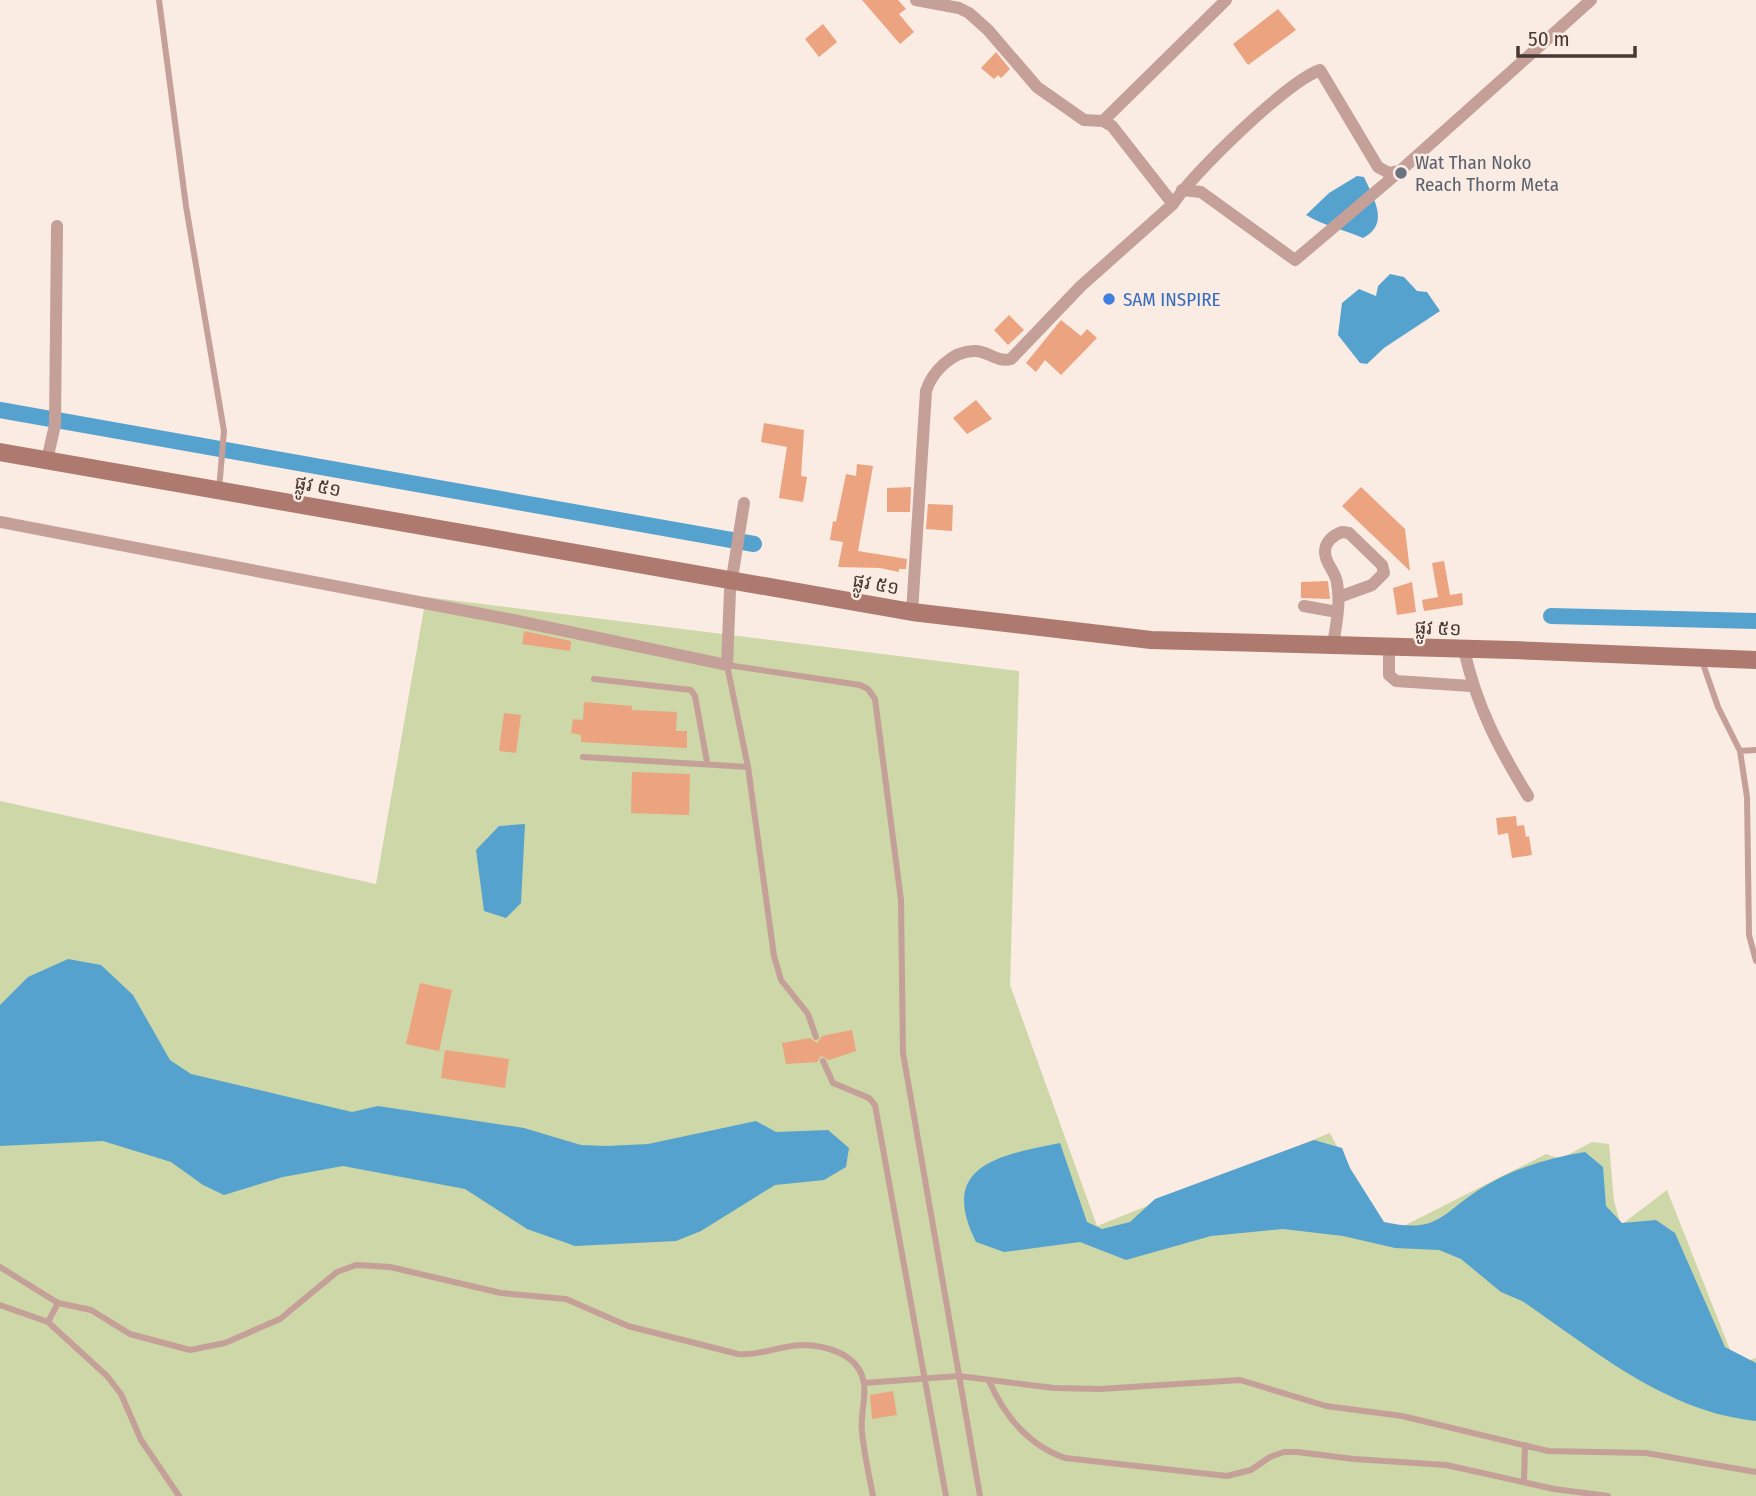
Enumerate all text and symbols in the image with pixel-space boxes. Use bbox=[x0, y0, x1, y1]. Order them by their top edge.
scale bar bbox=[1518, 14, 1635, 58]
text: 50 m bbox=[1528, 26, 1570, 52]
place label: Wat Than Noko Reach Thorm Meta bbox=[1415, 151, 1559, 196]
marker: Wat Than Noko Reach Thorm Meta bbox=[1393, 165, 1409, 181]
place label: SAM INSPIRE bbox=[1123, 288, 1221, 311]
marker: SAM INSPIRE bbox=[1101, 291, 1117, 307]
street label: ផ្លូវ ៥១ bbox=[292, 471, 343, 507]
street label: ផ្លូវ ៥១ bbox=[850, 569, 901, 605]
street label: ផ្លូវ ៥១ bbox=[1414, 615, 1462, 646]

